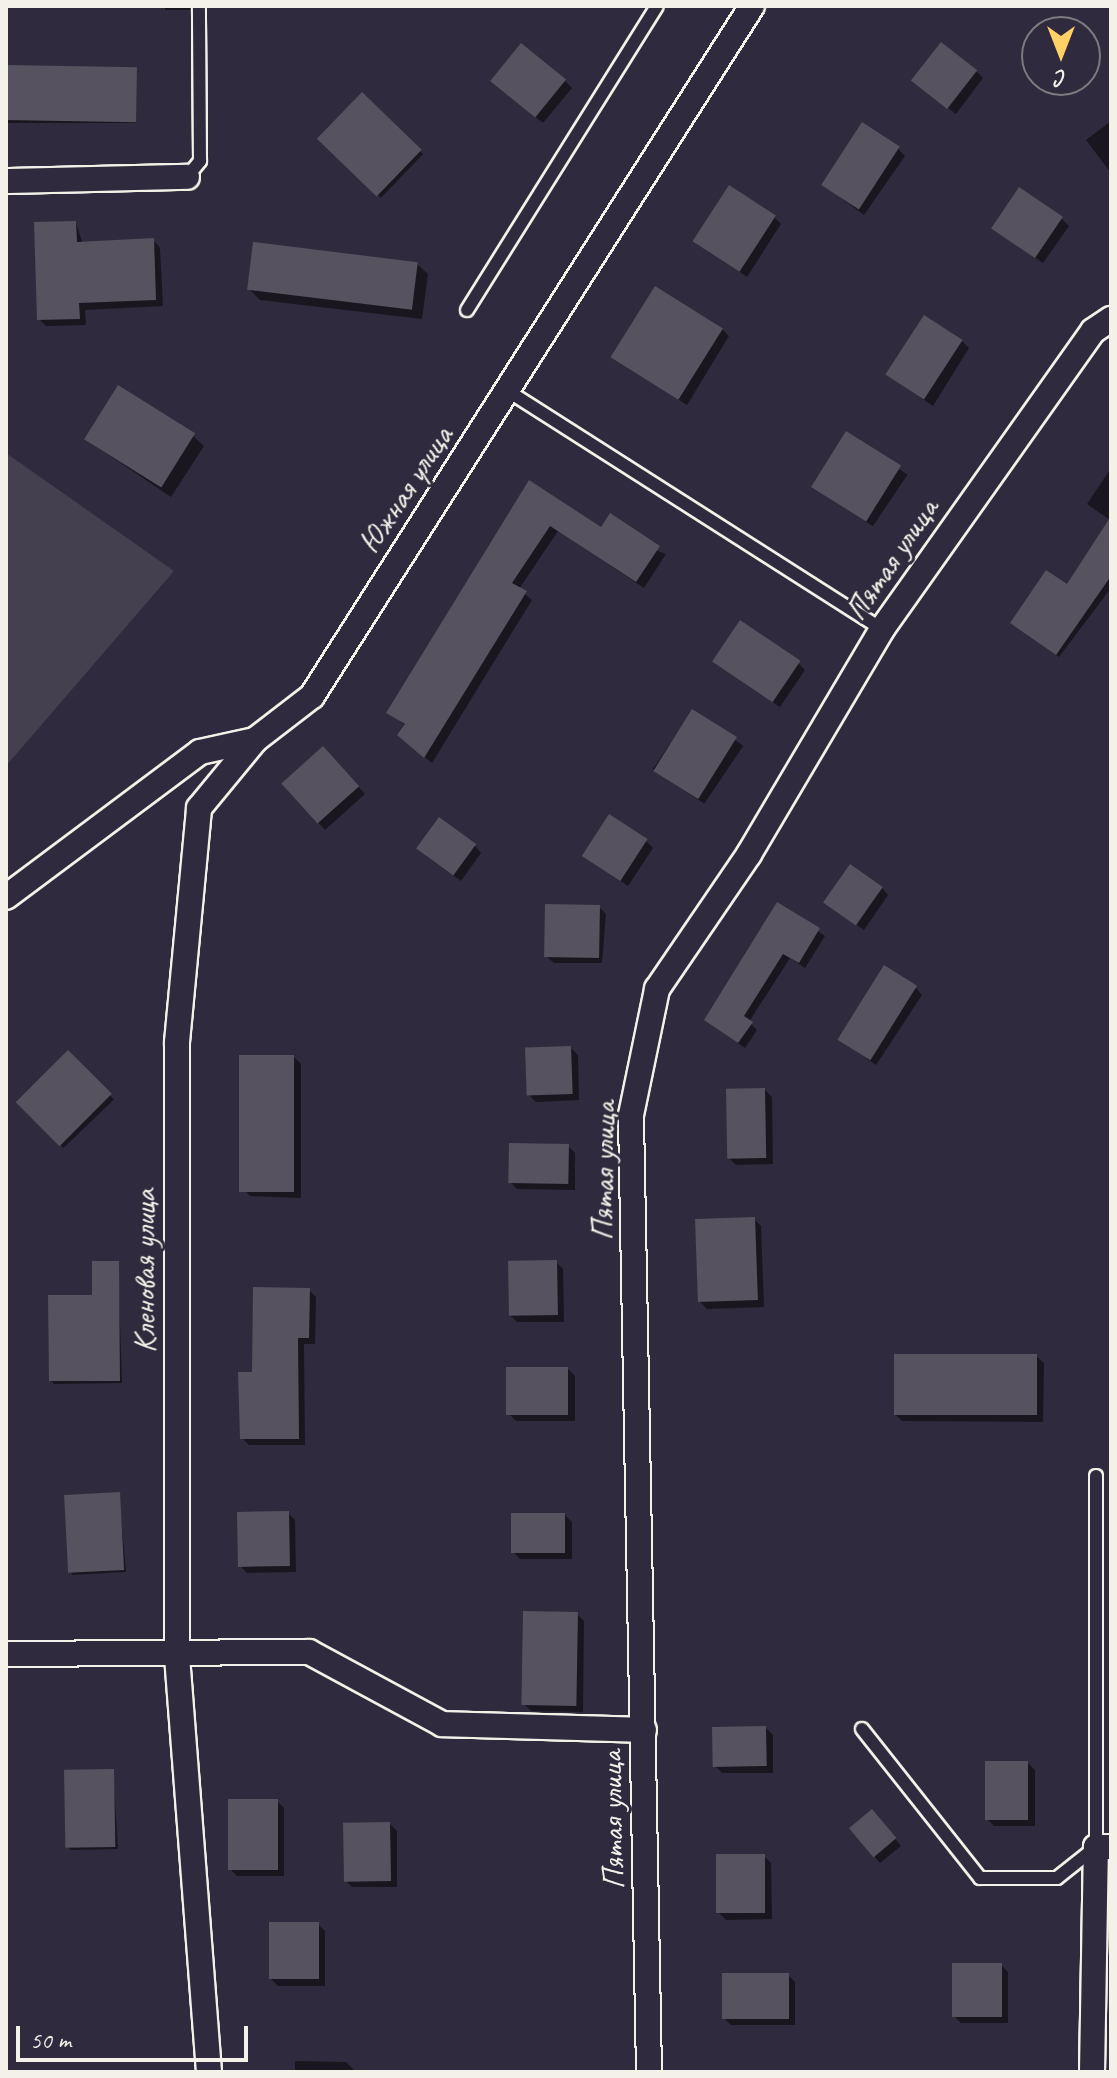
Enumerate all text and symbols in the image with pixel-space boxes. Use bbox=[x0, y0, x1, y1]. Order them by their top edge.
north arrow bbox=[1021, 16, 1101, 96]
text: С bbox=[1056, 64, 1066, 92]
street label: Южная улица bbox=[350, 418, 462, 562]
street label: Пятая улица bbox=[837, 491, 947, 629]
street label: Пятая улица bbox=[584, 1101, 624, 1241]
street label: Кленовая улица bbox=[126, 1188, 164, 1354]
street label: Пятая улица bbox=[593, 1750, 633, 1890]
scale bar bbox=[20, 2010, 252, 2060]
text: 50 m bbox=[30, 2025, 71, 2055]

